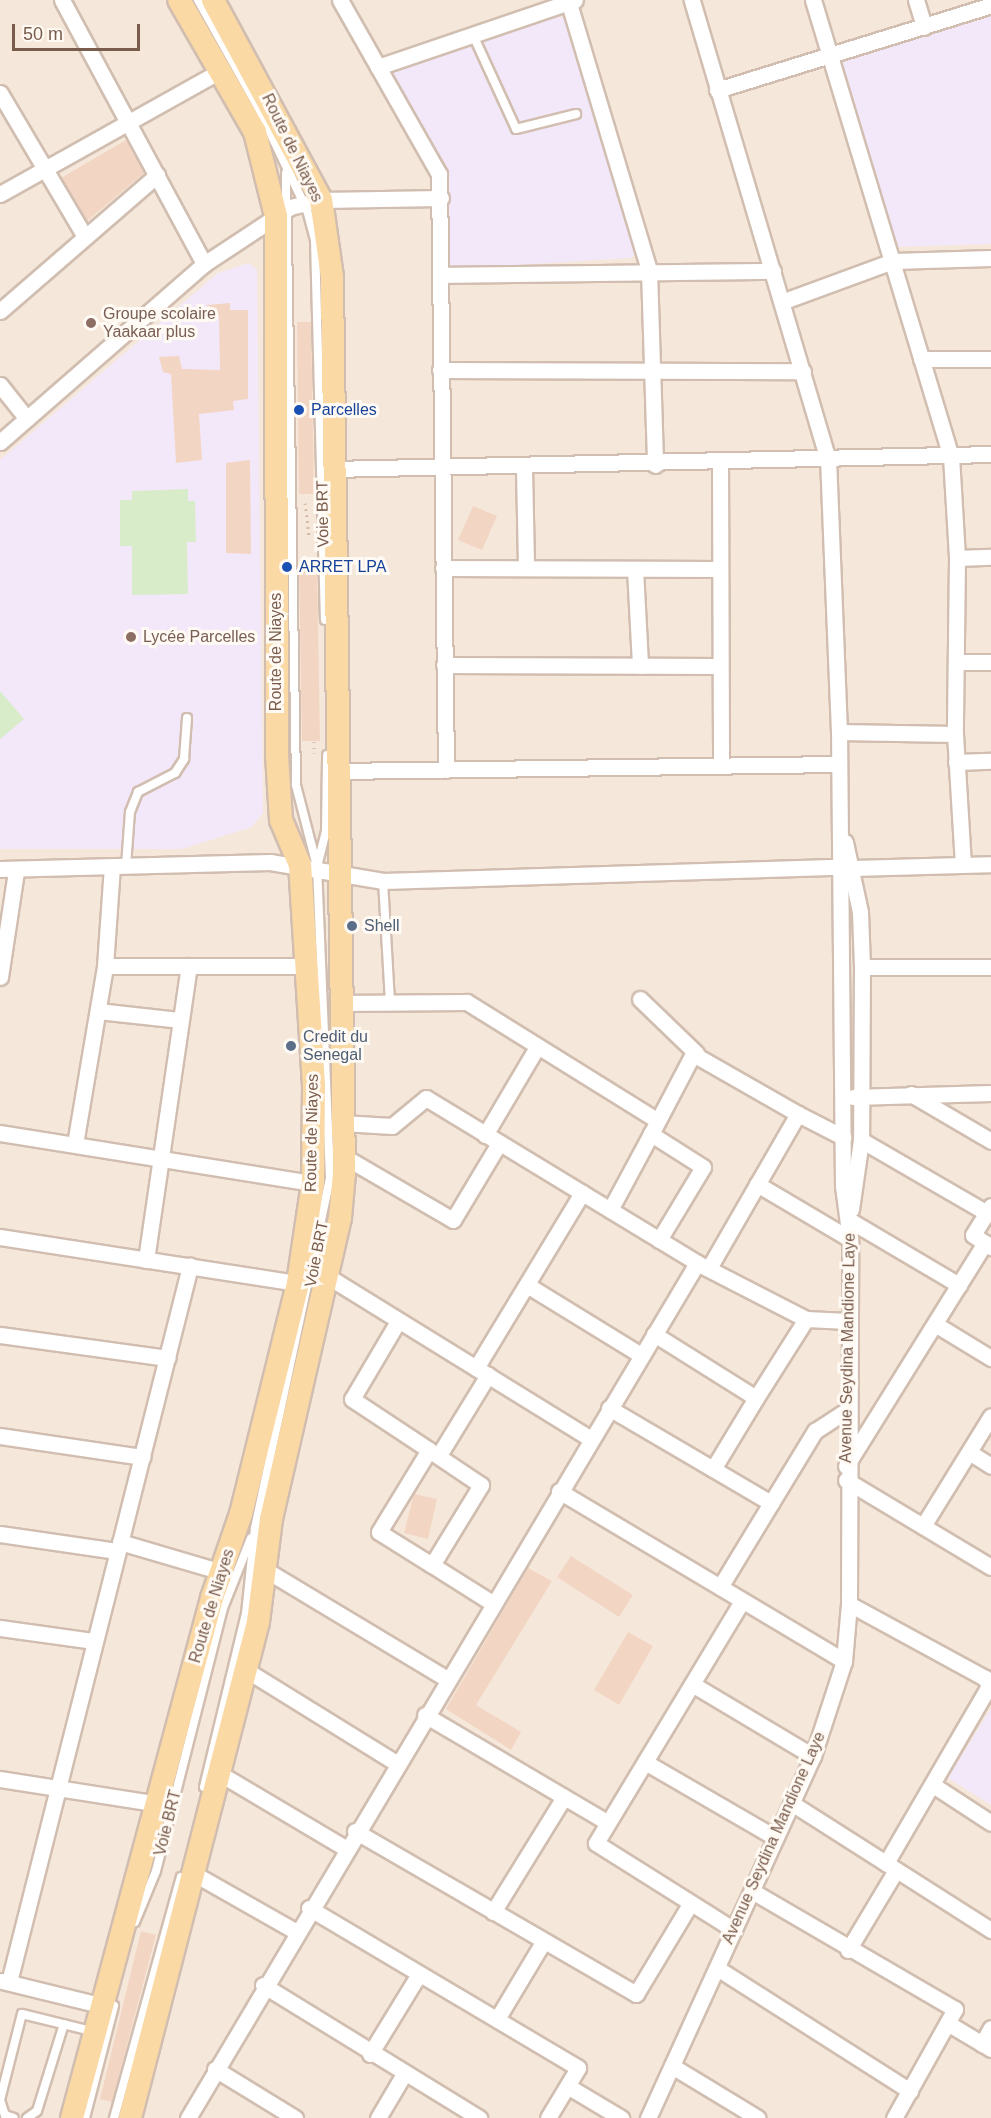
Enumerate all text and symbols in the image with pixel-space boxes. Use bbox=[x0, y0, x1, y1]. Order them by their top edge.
scale bar bbox=[15, 12, 142, 50]
text: 50 m bbox=[23, 24, 63, 44]
street label: Route de Niayes bbox=[257, 91, 327, 205]
place label: Groupe scolaire Yaakaar plus bbox=[103, 304, 216, 342]
marker: Groupe scolaire Yaakaar plus bbox=[84, 316, 98, 330]
place label: Parcelles bbox=[311, 400, 377, 420]
marker: Parcelles bbox=[292, 403, 306, 417]
street label: Voie BRT bbox=[313, 480, 333, 548]
place label: ARRET LPA bbox=[299, 557, 387, 577]
marker: ARRET LPA bbox=[280, 560, 294, 574]
street label: Route de Niayes bbox=[266, 593, 286, 711]
place label: Lycée Parcelles bbox=[143, 627, 255, 647]
marker: Lycée Parcelles bbox=[124, 630, 138, 644]
place label: Shell bbox=[364, 916, 400, 936]
marker: Shell bbox=[345, 919, 359, 933]
place label: Credit du Senegal bbox=[303, 1027, 368, 1065]
marker: Credit du Senegal bbox=[284, 1039, 298, 1053]
street label: Route de Niayes bbox=[301, 1074, 323, 1192]
street label: Voie BRT bbox=[301, 1219, 333, 1289]
street label: Avenue Seydina Mandione Laye bbox=[836, 1233, 860, 1463]
street label: Route de Niayes bbox=[186, 1547, 238, 1665]
street label: Avenue Seydina Mandione Laye bbox=[718, 1729, 830, 1947]
street label: Voie BRT bbox=[151, 1788, 185, 1858]

